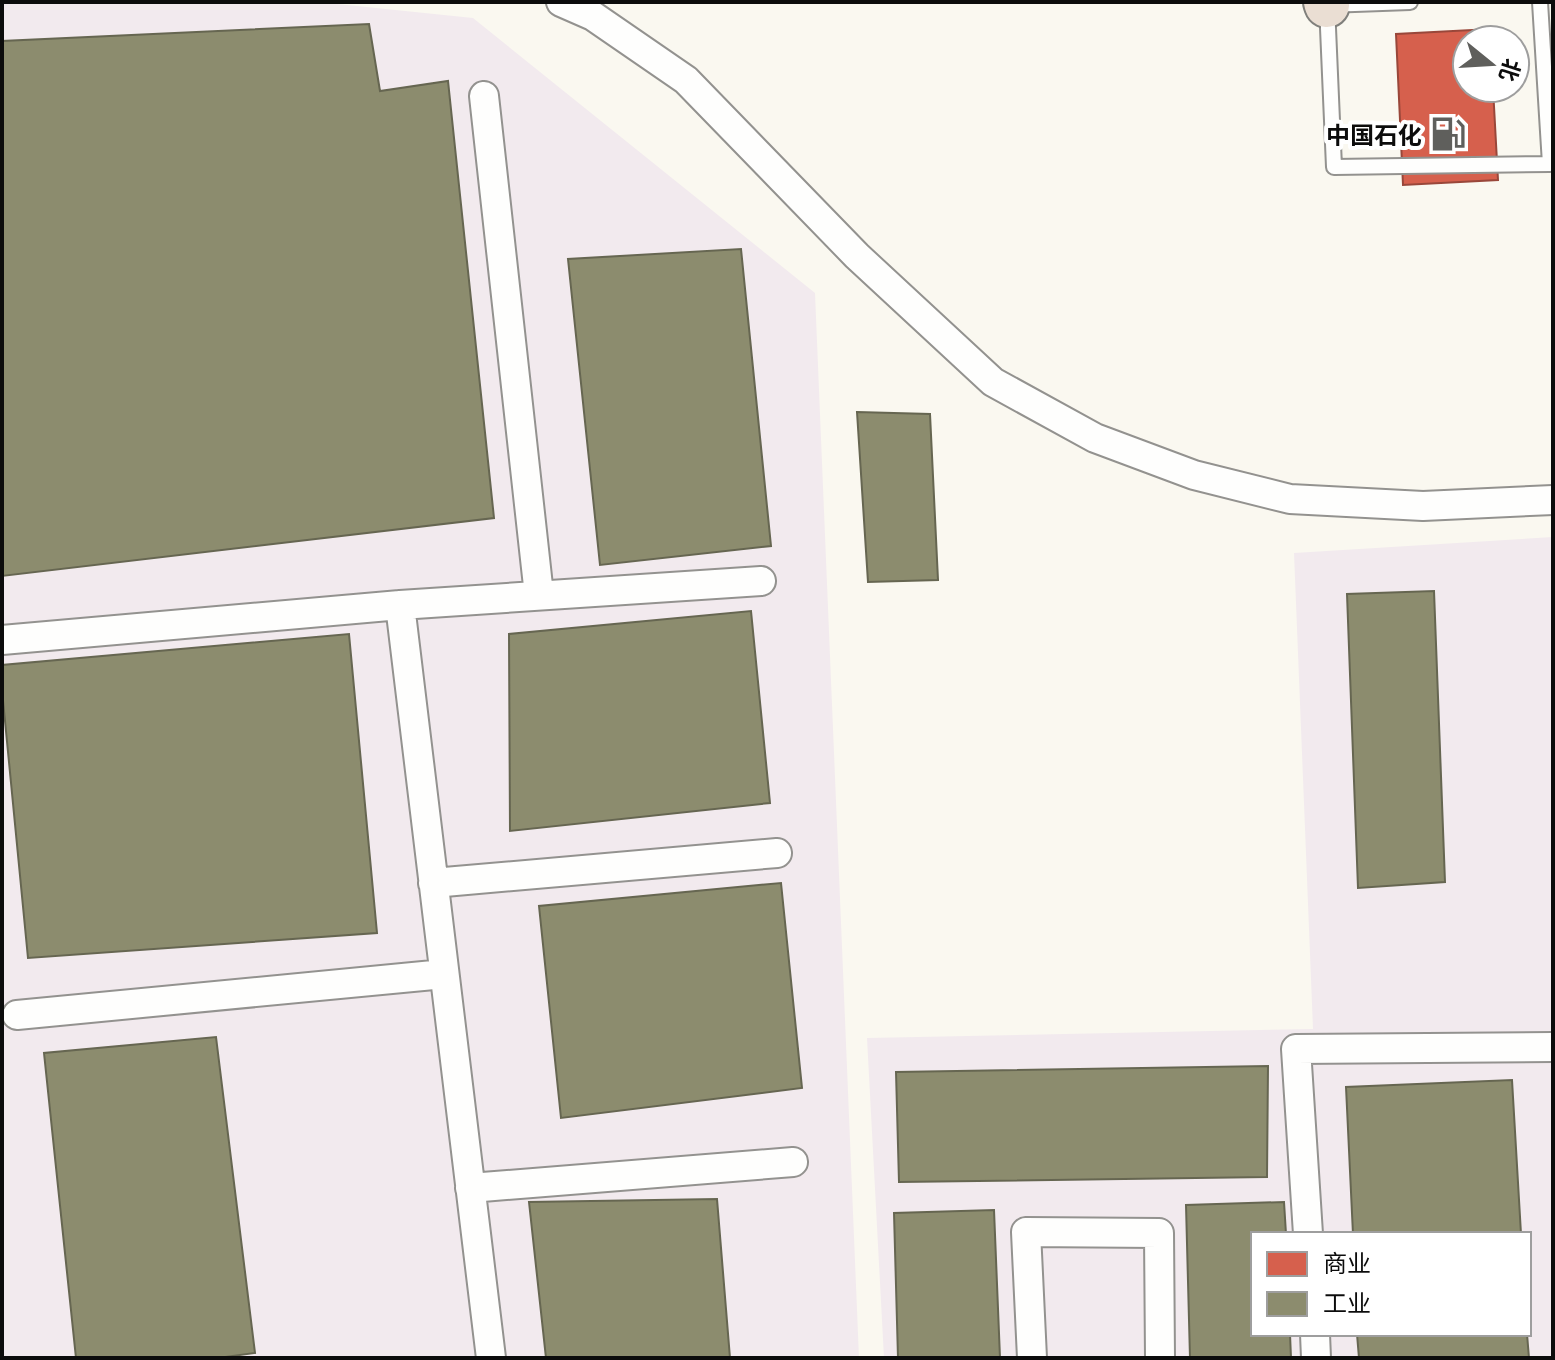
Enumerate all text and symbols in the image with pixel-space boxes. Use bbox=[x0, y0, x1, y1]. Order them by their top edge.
north arrow bbox=[1451, 24, 1531, 104]
text: 北 bbox=[1493, 55, 1529, 86]
fuel station icon: 中国石化 bbox=[1429, 115, 1467, 153]
place label: 中国石化 bbox=[1326, 118, 1422, 151]
legend bbox=[1251, 1232, 1531, 1336]
text: 商业 bbox=[1323, 1246, 1371, 1279]
text: 工业 bbox=[1323, 1286, 1371, 1319]

